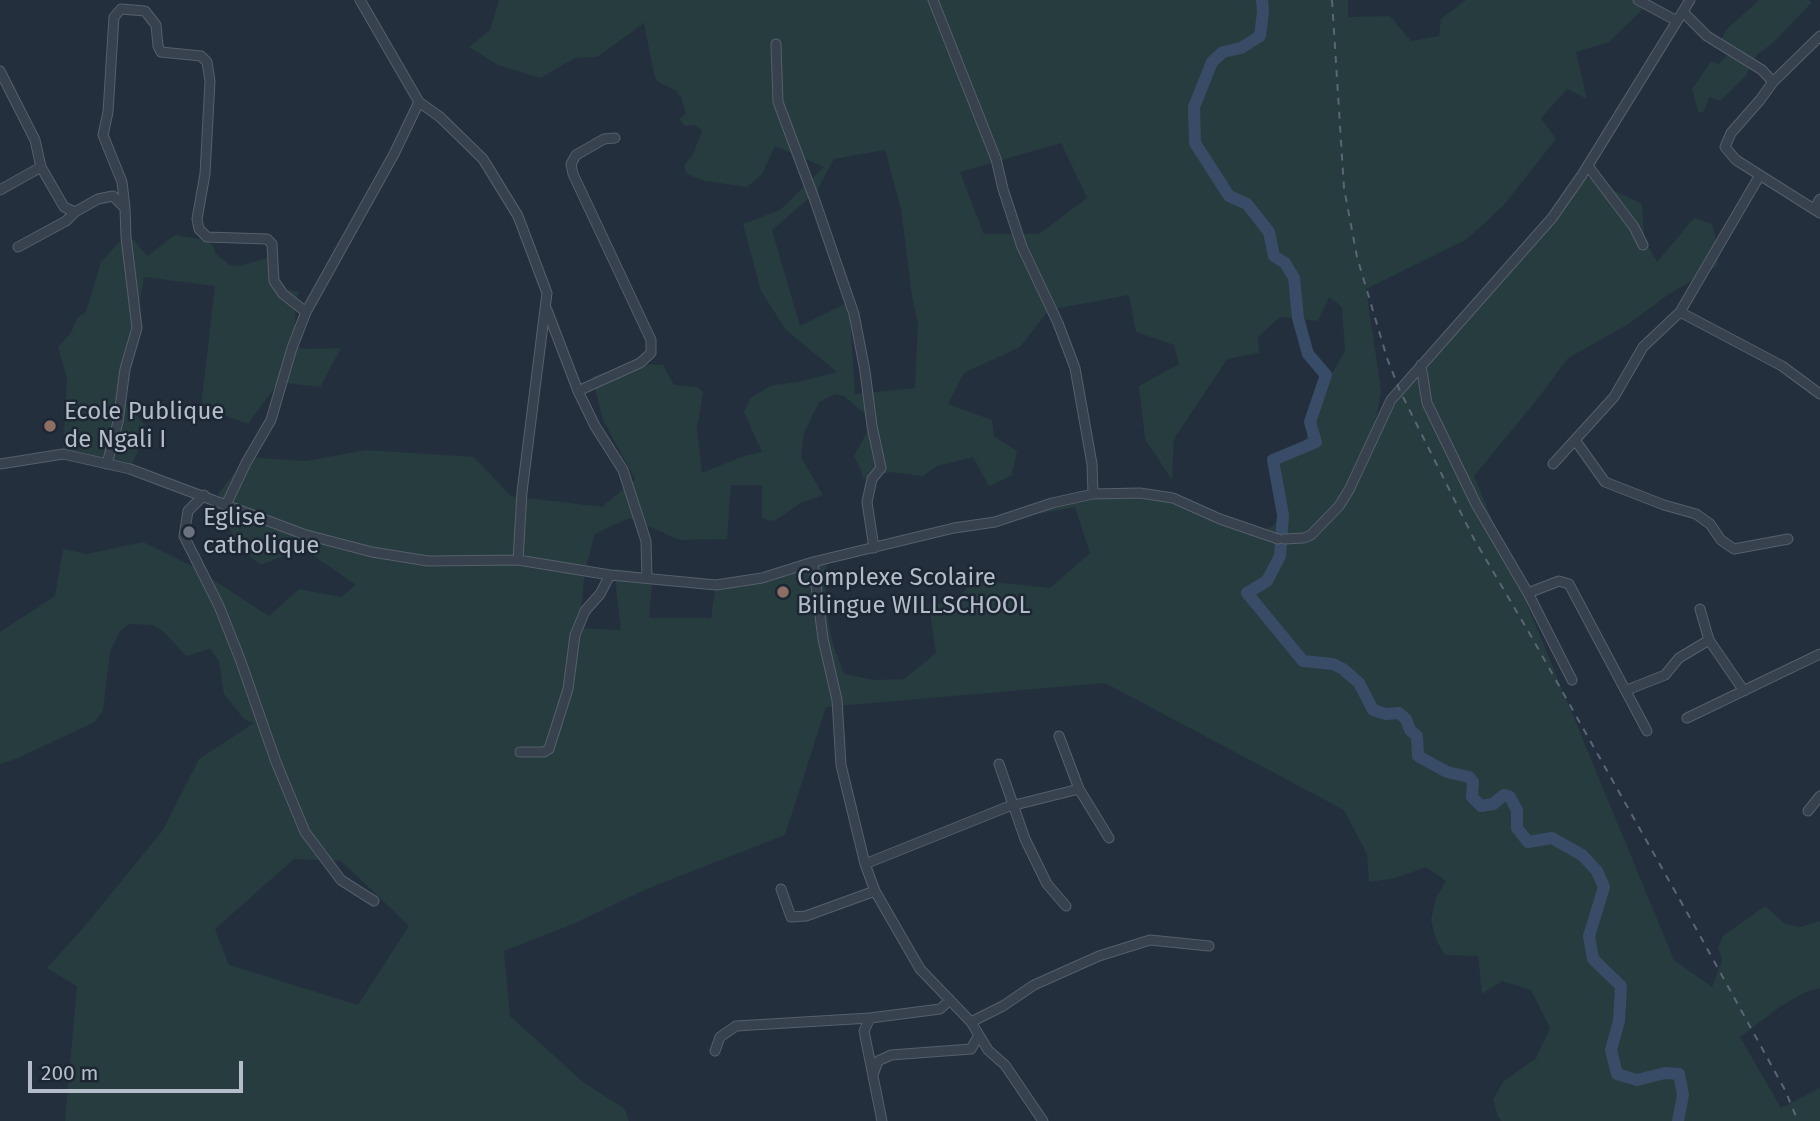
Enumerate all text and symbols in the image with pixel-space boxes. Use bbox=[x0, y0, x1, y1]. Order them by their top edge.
place label: Ecole Publique de Ngali I bbox=[64, 398, 224, 454]
marker: Ecole Publique de Ngali I bbox=[42, 418, 58, 434]
place label: Eglise catholique bbox=[203, 504, 319, 560]
marker: Eglise catholique bbox=[181, 524, 197, 540]
place label: Complexe Scolaire Bilingue WILLSCHOOL bbox=[797, 564, 1030, 620]
marker: Complexe Scolaire Bilingue WILLSCHOOL bbox=[775, 584, 791, 600]
scale bar bbox=[32, 1048, 247, 1092]
text: 200 m bbox=[41, 1060, 98, 1086]

